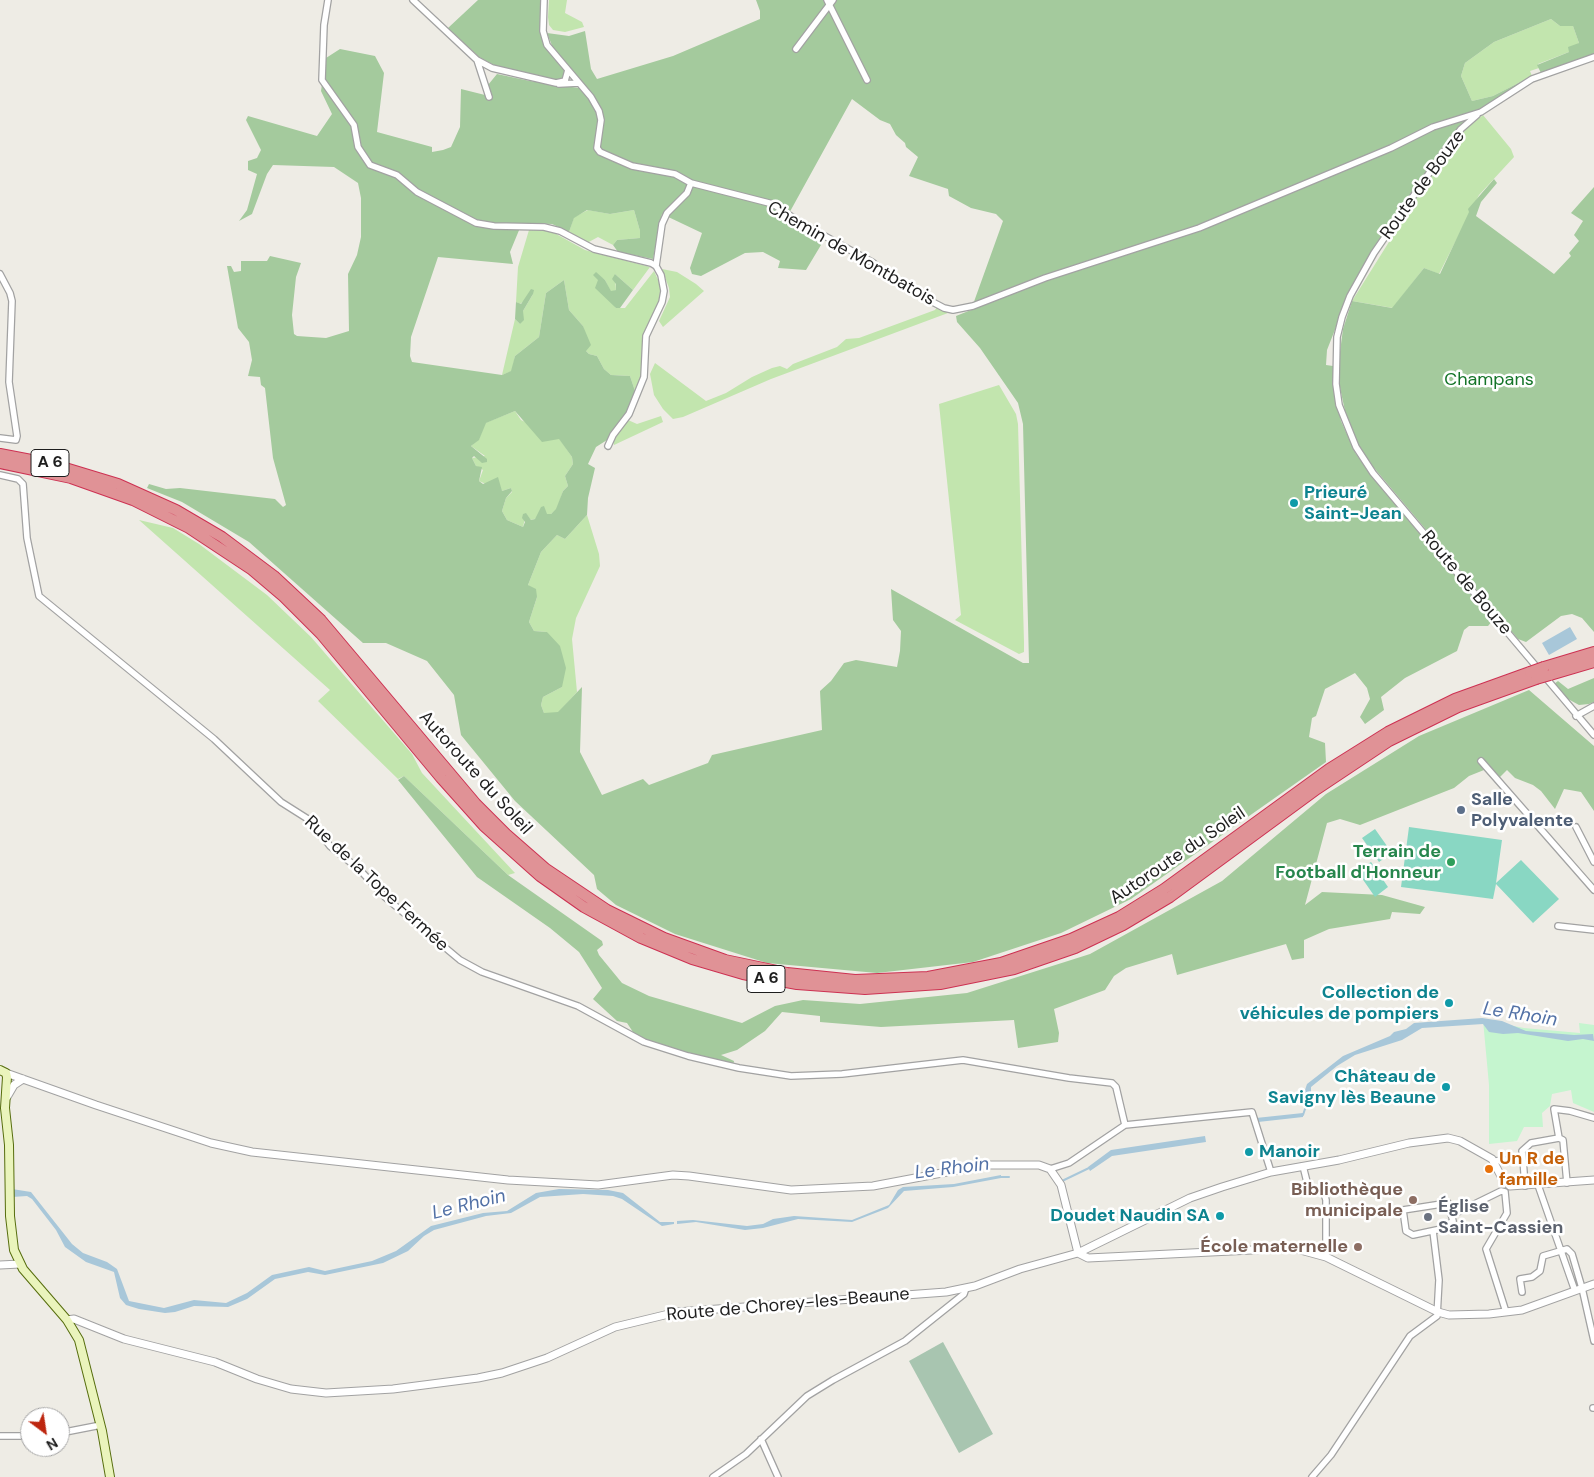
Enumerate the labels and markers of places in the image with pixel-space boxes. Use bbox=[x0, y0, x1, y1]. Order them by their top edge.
place label: Prieuré Saint-Jean bbox=[1304, 482, 1402, 524]
marker: Prieuré Saint-Jean bbox=[1288, 497, 1300, 509]
place label: Salle Polyvalente bbox=[1471, 789, 1574, 832]
marker: Salle Polyvalente bbox=[1455, 804, 1467, 816]
place label: Terrain de Football d'Honneur bbox=[1275, 841, 1441, 884]
marker: Terrain de Football d'Honneur bbox=[1445, 856, 1457, 868]
place label: Collection de véhicules de pompiers bbox=[1240, 982, 1439, 1024]
marker: Collection de véhicules de pompiers bbox=[1443, 997, 1455, 1009]
place label: Château de Savigny lès Beaune bbox=[1268, 1066, 1436, 1108]
marker: Château de Savigny lès Beaune bbox=[1440, 1081, 1452, 1093]
place label: Manoir bbox=[1259, 1141, 1320, 1163]
marker: Manoir bbox=[1243, 1146, 1255, 1158]
place label: Un R de famille bbox=[1499, 1148, 1565, 1190]
marker: Un R de famille bbox=[1483, 1163, 1495, 1175]
place label: Bibliothèque municipale bbox=[1291, 1179, 1403, 1222]
marker: Bibliothèque municipale bbox=[1407, 1194, 1419, 1206]
place label: Église Saint-Cassien bbox=[1438, 1196, 1563, 1238]
place label: Doudet Naudin SA bbox=[1050, 1205, 1210, 1227]
marker: Doudet Naudin SA bbox=[1214, 1210, 1226, 1222]
marker: Église Saint-Cassien bbox=[1422, 1211, 1434, 1223]
place label: École maternelle bbox=[1200, 1236, 1348, 1258]
marker: École maternelle bbox=[1352, 1241, 1364, 1253]

